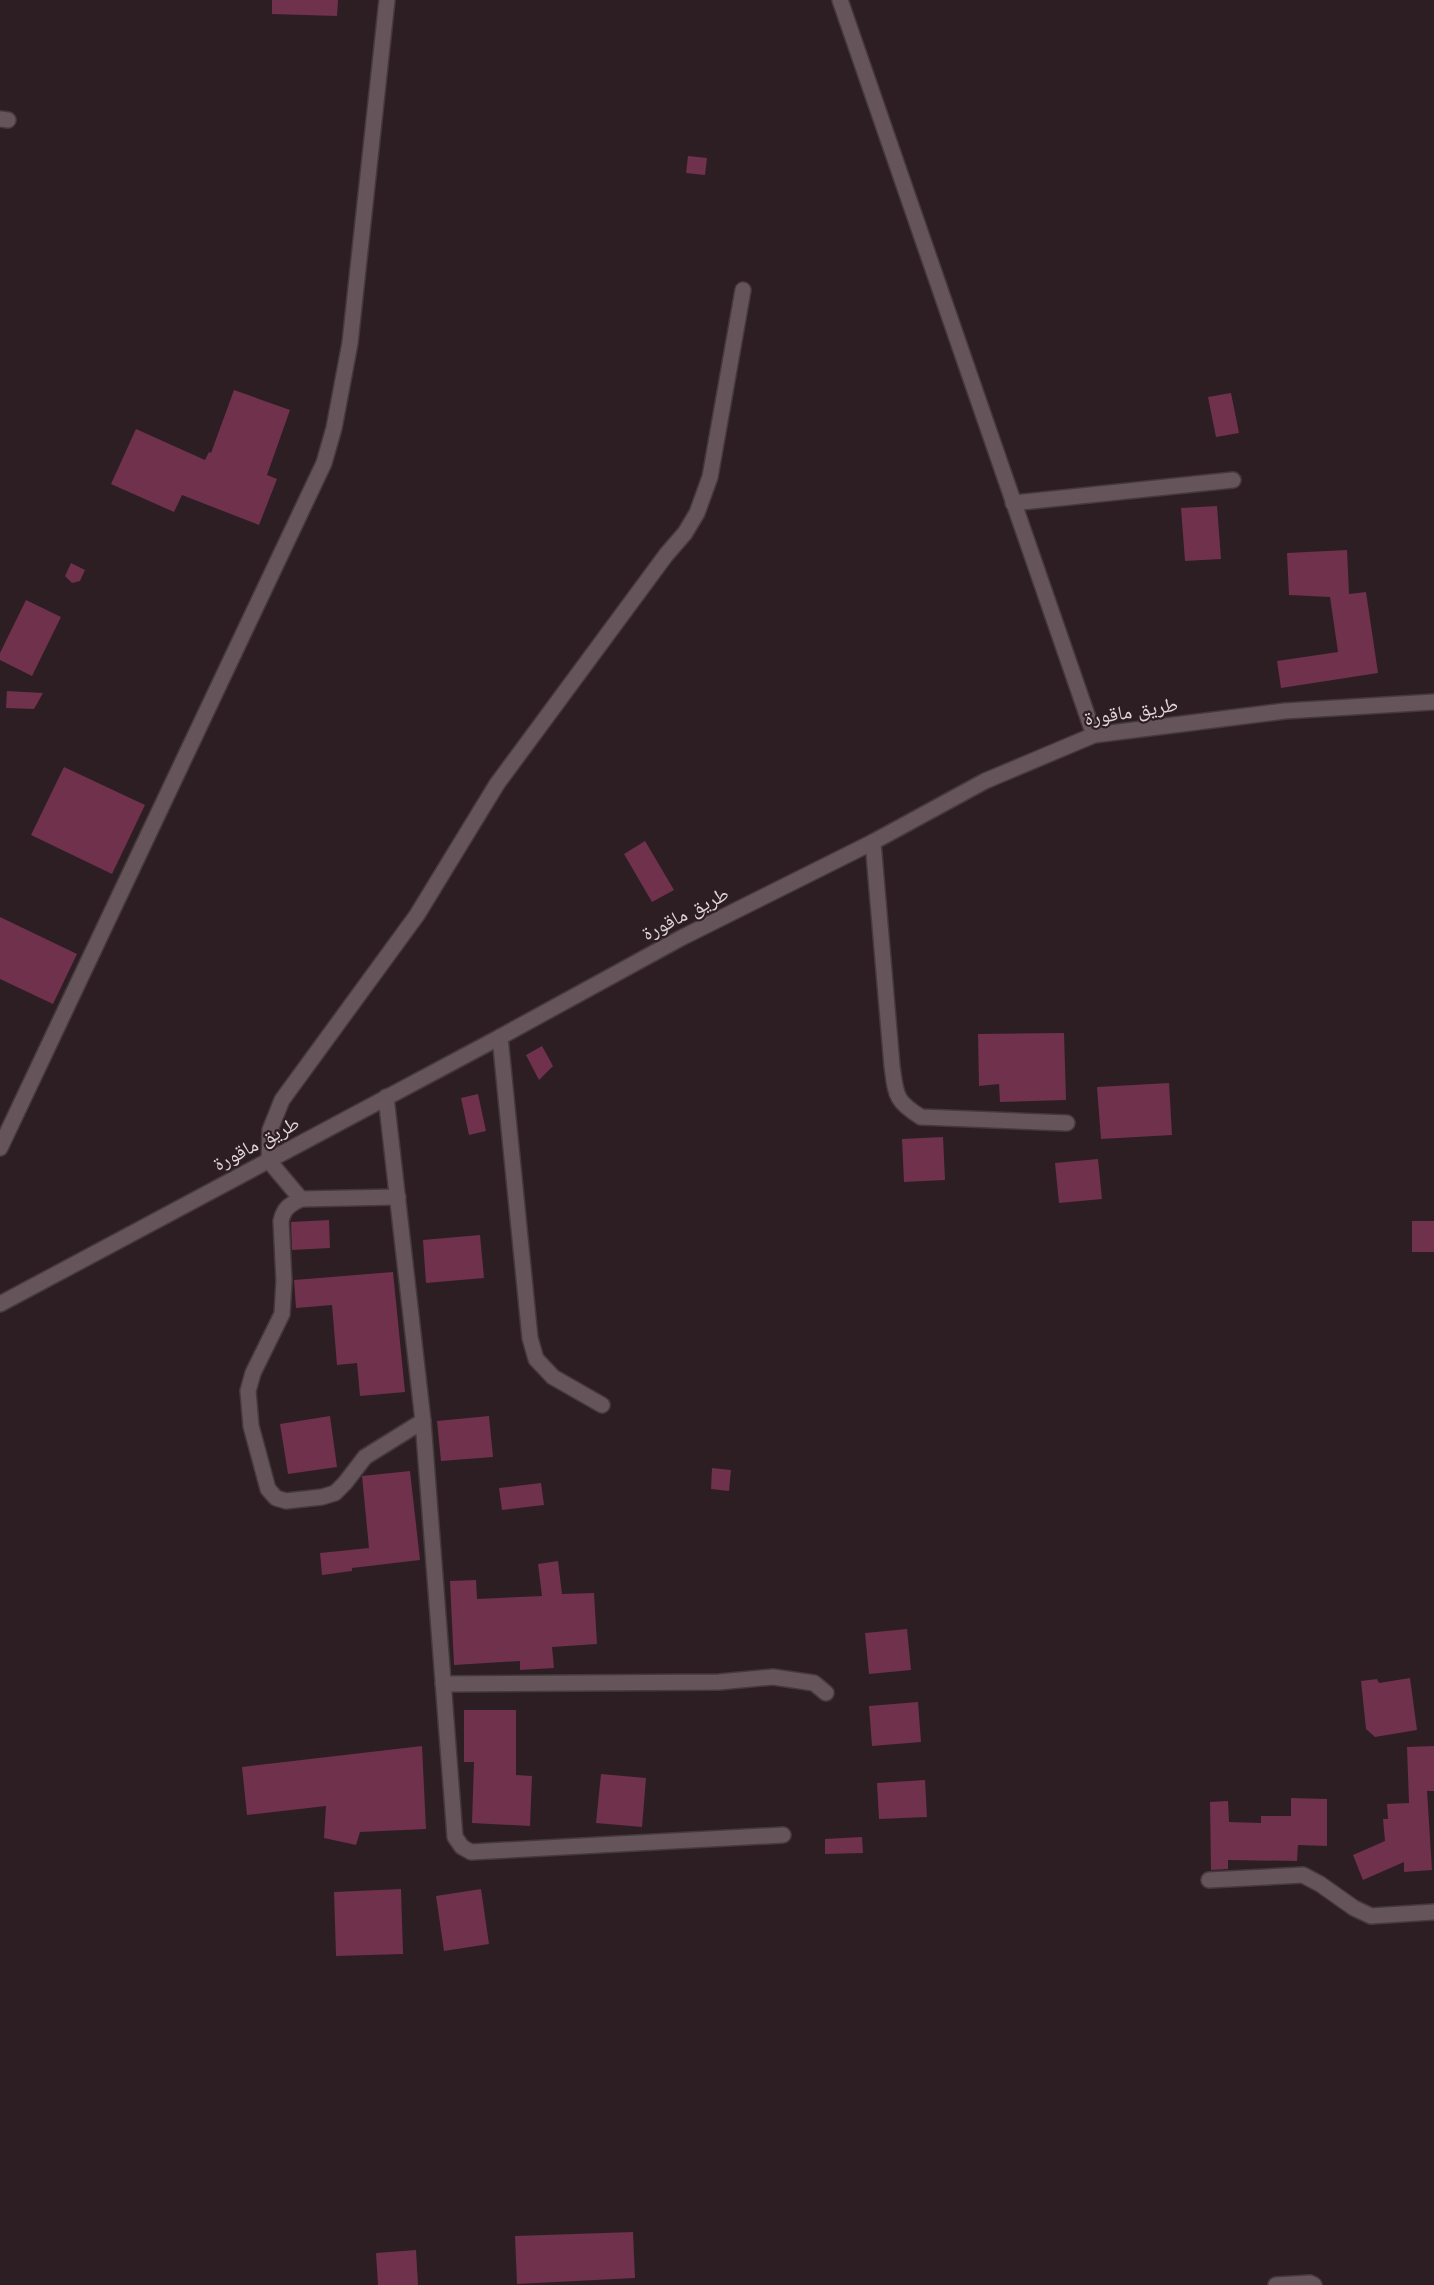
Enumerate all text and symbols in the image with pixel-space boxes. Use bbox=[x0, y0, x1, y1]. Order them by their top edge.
street label: طريق ماقورة bbox=[1083, 693, 1179, 730]
street label: طريق ماقورة bbox=[638, 882, 732, 945]
street label: طريق ماقورة bbox=[209, 1111, 303, 1176]

